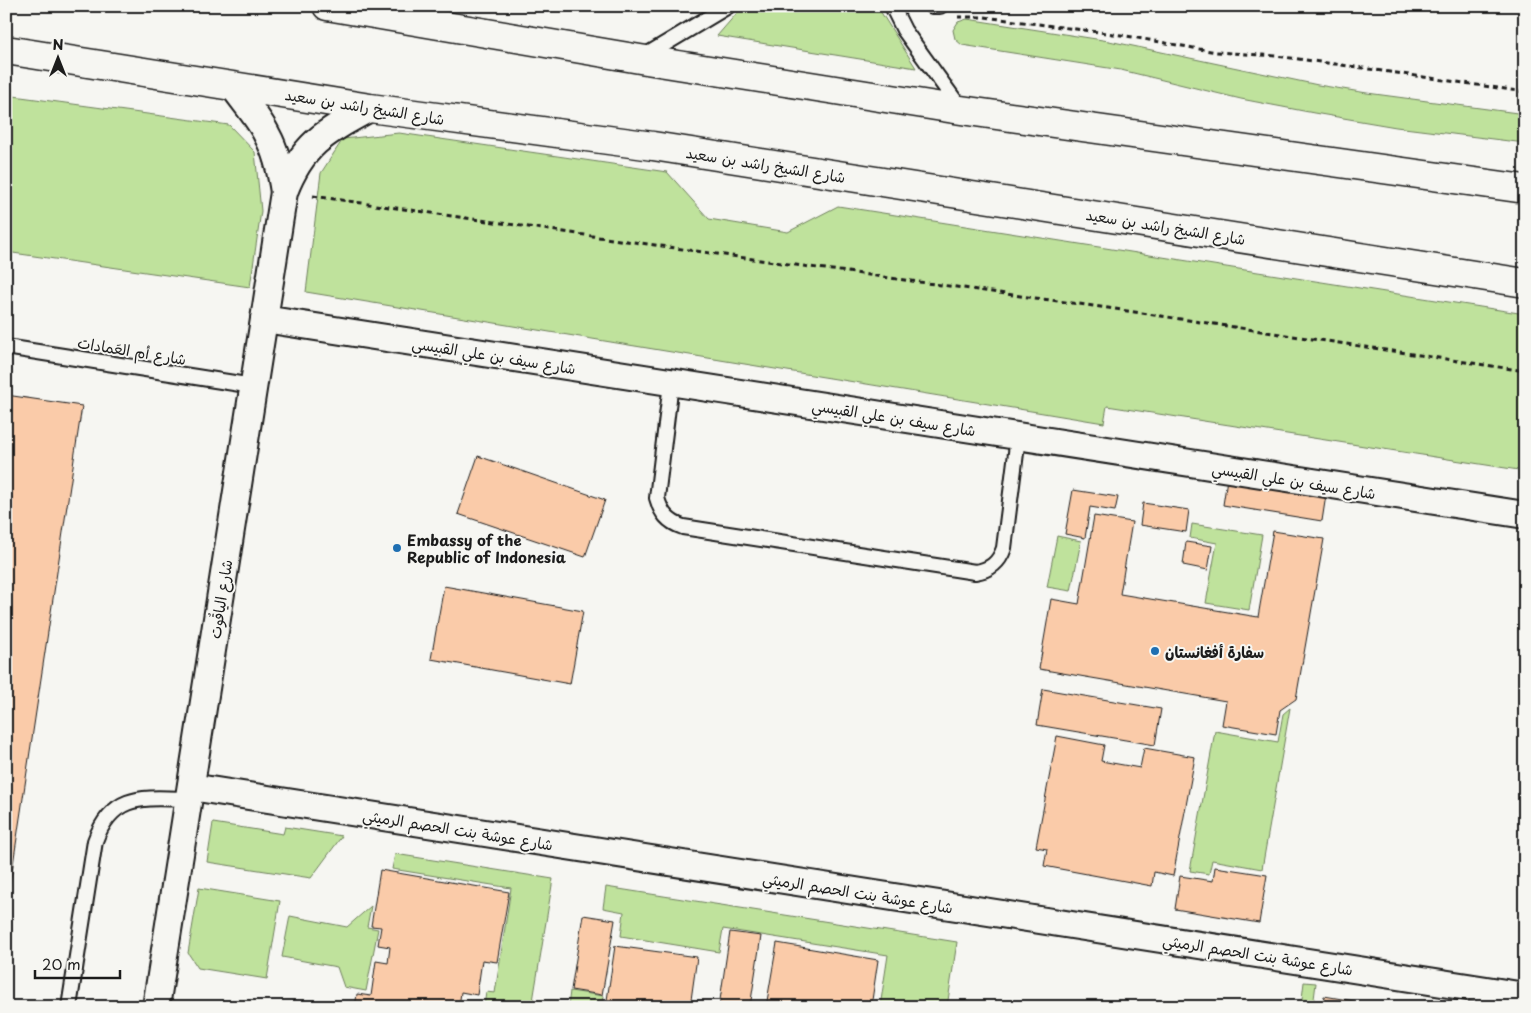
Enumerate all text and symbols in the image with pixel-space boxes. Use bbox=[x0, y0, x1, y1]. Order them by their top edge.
north arrow bbox=[32, 32, 82, 82]
text: N bbox=[52, 34, 64, 55]
street label: شارع الشيخ راشد بن سعيد bbox=[284, 82, 446, 130]
street label: شارع الشيخ راشد بن سعيد bbox=[685, 140, 847, 188]
street label: شارع الشيخ راشد بن سعيد bbox=[1085, 202, 1247, 250]
street label: شارع أم العَمادات bbox=[76, 330, 188, 371]
street label: شارع سيف بن علي القبيسي bbox=[410, 331, 578, 382]
street label: شارع سيف بن علي القبيسي bbox=[810, 393, 978, 444]
street label: شارع سيف بن علي القبيسي bbox=[1210, 456, 1378, 507]
place label: Embassy of the Republic of Indonesia bbox=[407, 528, 567, 568]
marker: Embassy of the Republic of Indonesia bbox=[391, 542, 403, 554]
street label: شارع الياقُوت bbox=[202, 558, 238, 640]
place label: سفارة أفغانستان bbox=[1165, 640, 1264, 663]
marker: سفارة أفغانستان bbox=[1149, 645, 1161, 657]
street label: شارع عوشة بنت الحصم الرميثي bbox=[361, 803, 555, 858]
street label: شارع عوشة بنت الحصم الرميثي bbox=[761, 866, 955, 921]
street label: شارع عوشة بنت الحصم الرميثي bbox=[1161, 928, 1355, 983]
scale bar bbox=[35, 948, 120, 980]
text: 20 m bbox=[42, 952, 81, 975]

